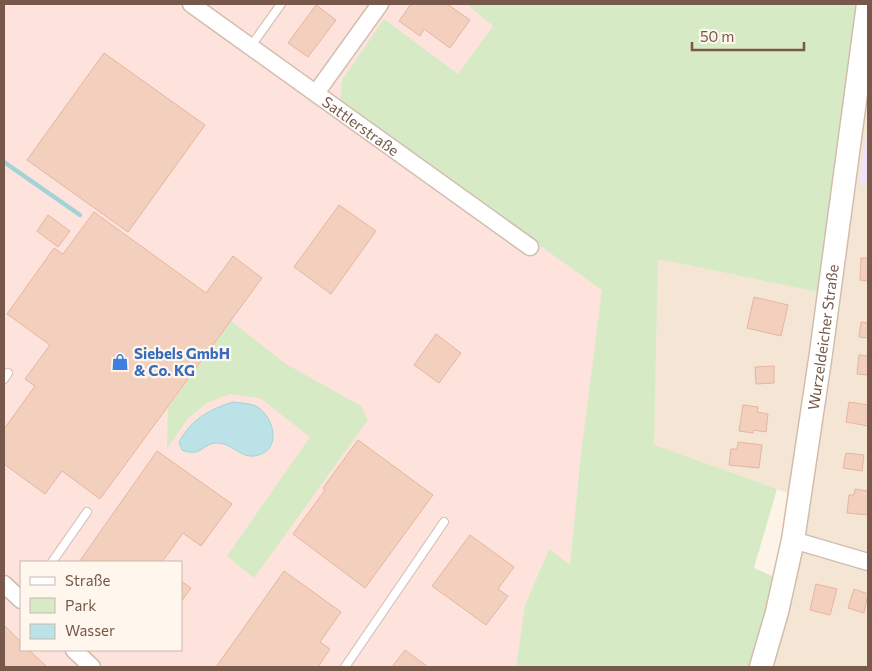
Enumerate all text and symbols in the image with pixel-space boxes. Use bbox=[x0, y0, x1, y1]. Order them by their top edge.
scale bar bbox=[692, 20, 804, 52]
text: 50 m bbox=[700, 27, 734, 45]
street label: Sattlerstraße bbox=[319, 92, 403, 159]
street label: Wurzeldeicher Straße bbox=[804, 263, 842, 411]
place label: Siebels GmbH & Co. KG bbox=[134, 344, 230, 379]
shop icon: Siebels GmbH & Co. KG bbox=[110, 352, 130, 372]
legend bbox=[20, 561, 182, 651]
text: Straße bbox=[65, 571, 111, 589]
text: Park bbox=[65, 596, 96, 614]
text: Wasser bbox=[65, 621, 115, 639]

